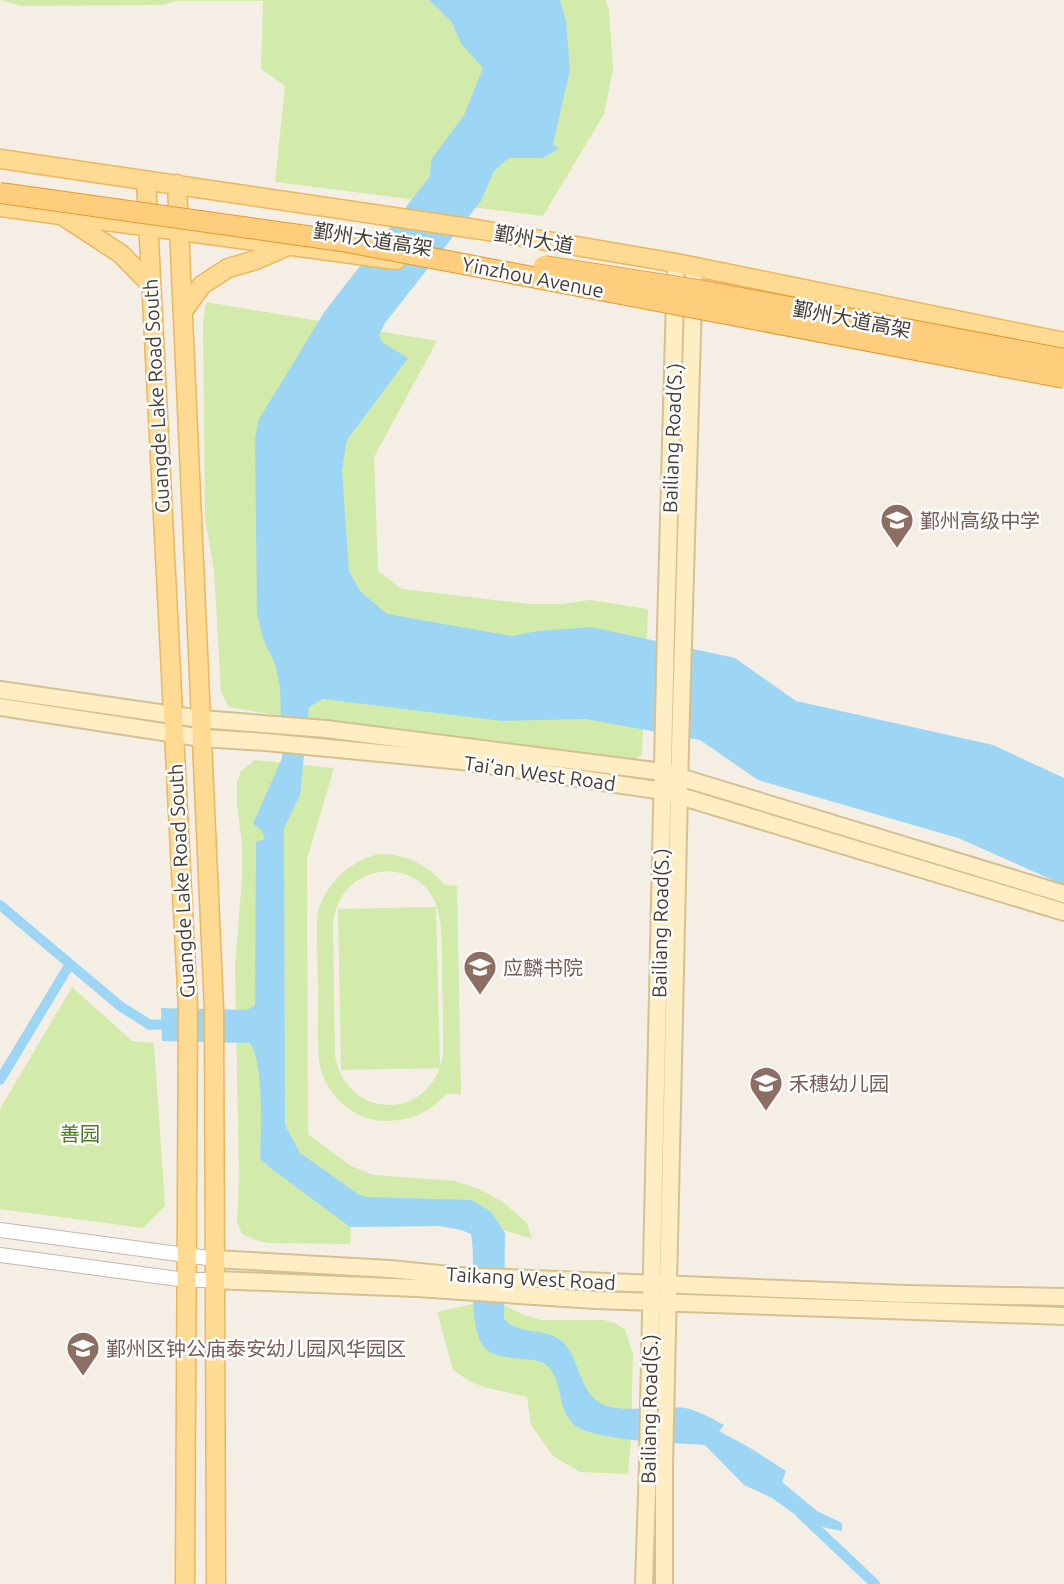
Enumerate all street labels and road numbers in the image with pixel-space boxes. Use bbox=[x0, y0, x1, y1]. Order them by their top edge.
street label: 鄞州大道高架 bbox=[312, 218, 434, 260]
street label: 鄞州大道 bbox=[493, 221, 575, 257]
street label: Yinzhou Avenue bbox=[460, 252, 606, 302]
street label: Guangde Lake Road South bbox=[138, 278, 174, 514]
street label: 鄞州大道高架 bbox=[791, 296, 913, 342]
street label: Bailiang Road(S.) bbox=[658, 363, 686, 513]
street label: Tai‘an West Road bbox=[463, 751, 617, 795]
street label: Guangde Lake Road South bbox=[163, 763, 199, 999]
street label: Bailiang Road(S.) bbox=[647, 848, 673, 998]
street label: Taikang West Road bbox=[446, 1262, 616, 1294]
street label: Bailiang Road(S.) bbox=[636, 1334, 662, 1484]

